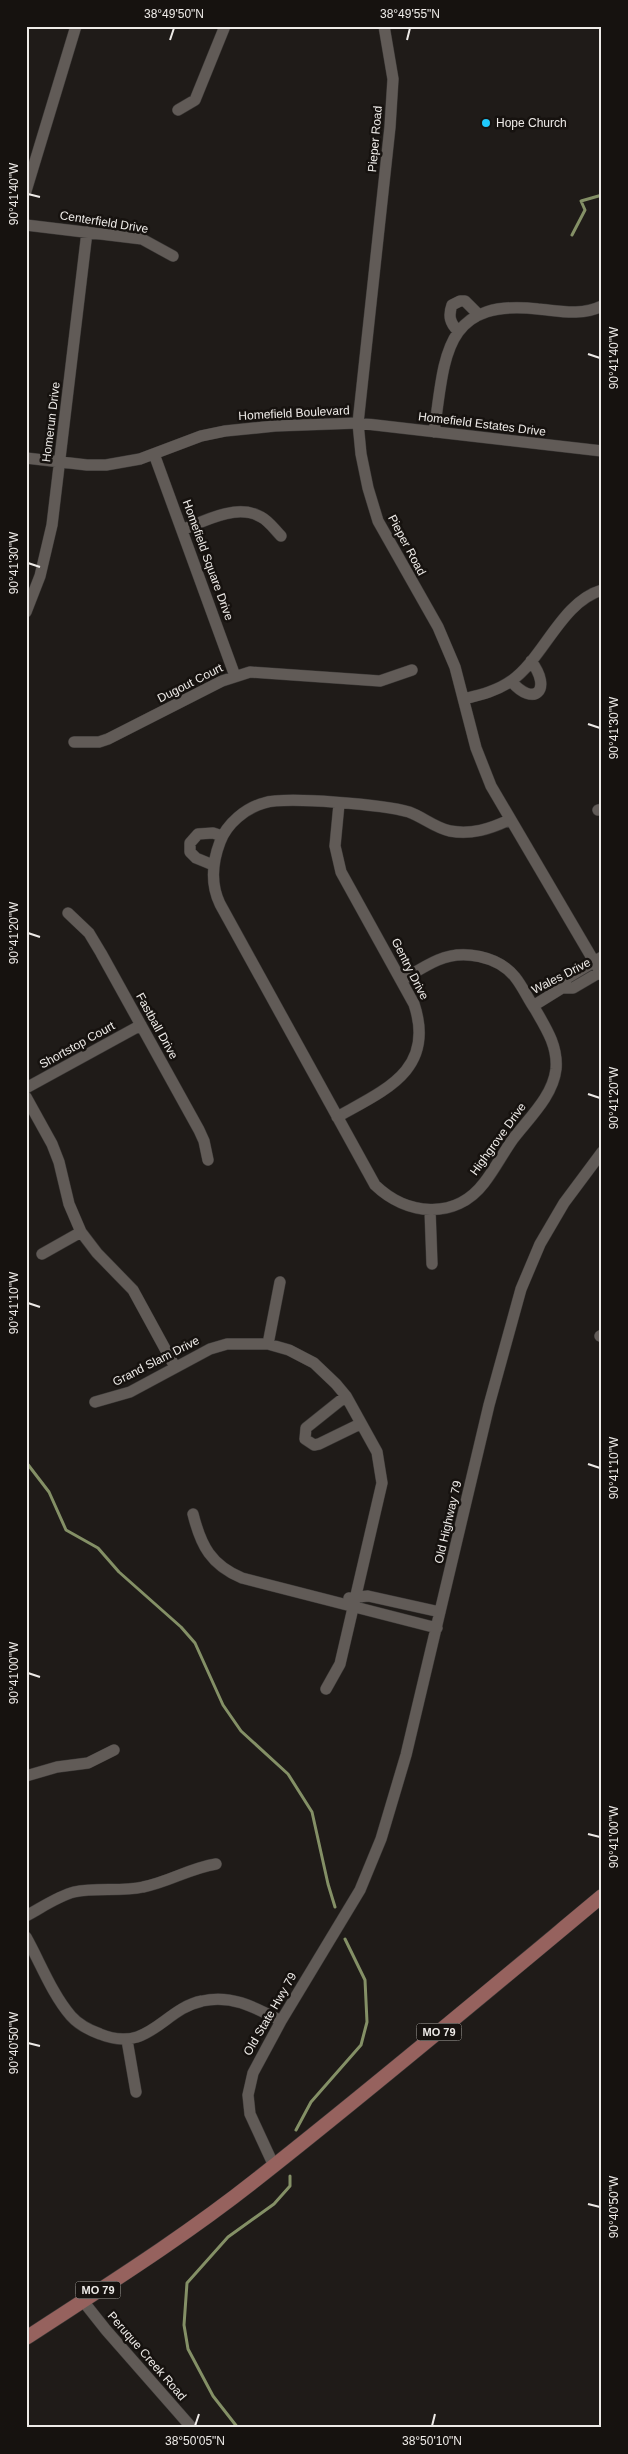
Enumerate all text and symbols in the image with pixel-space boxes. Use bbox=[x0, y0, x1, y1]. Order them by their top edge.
text: 38°49'50"N bbox=[144, 7, 204, 21]
text: 38°49'55"N bbox=[380, 7, 440, 21]
street label: Pieper Road bbox=[365, 105, 385, 173]
place label: Hope Church bbox=[496, 116, 567, 130]
marker: Hope Church bbox=[480, 117, 492, 129]
text: 90°41'40"W bbox=[7, 162, 21, 225]
street label: Centerfield Drive bbox=[59, 208, 150, 236]
text: 90°41'40"W bbox=[607, 326, 621, 389]
street label: Homerun Drive bbox=[39, 381, 63, 463]
street label: Homefield Boulevard bbox=[238, 403, 350, 423]
street label: Homefield Estates Drive bbox=[417, 409, 547, 439]
street label: Homefield Square Drive bbox=[180, 498, 236, 623]
street label: Pieper Road bbox=[385, 512, 429, 578]
text: 90°41'30"W bbox=[7, 531, 21, 594]
street label: Dugout Court bbox=[155, 660, 226, 705]
text: 90°41'30"W bbox=[607, 696, 621, 759]
text: 90°41'20"W bbox=[7, 901, 21, 964]
street label: Gentry Drive bbox=[388, 936, 432, 1002]
street label: Wales Drive bbox=[529, 955, 593, 997]
street label: Fastball Drive bbox=[133, 991, 181, 1062]
street label: Shortstop Court bbox=[37, 1018, 118, 1071]
text: 90°41'20"W bbox=[607, 1066, 621, 1129]
street label: Highgrove Drive bbox=[467, 1100, 529, 1178]
text: 90°41'10"W bbox=[7, 1271, 21, 1334]
street label: Grand Slam Drive bbox=[110, 1333, 202, 1389]
text: 90°41'10"W bbox=[607, 1436, 621, 1499]
street label: Old Highway 79 bbox=[432, 1479, 464, 1565]
text: 90°41'00"W bbox=[7, 1641, 21, 1704]
text: 90°41'00"W bbox=[607, 1805, 621, 1868]
street label: Old State Hwy 79 bbox=[241, 1970, 300, 2058]
text: 90°40'50"W bbox=[7, 2011, 21, 2074]
road number: MO 79 bbox=[416, 2024, 462, 2040]
text: 90°40'50"W bbox=[607, 2175, 621, 2238]
road number: MO 79 bbox=[76, 2282, 120, 2298]
street label: Peruque Creek Road bbox=[105, 2309, 189, 2403]
text: 38°50'05"N bbox=[165, 2434, 225, 2448]
text: 38°50'10"N bbox=[402, 2434, 462, 2448]

